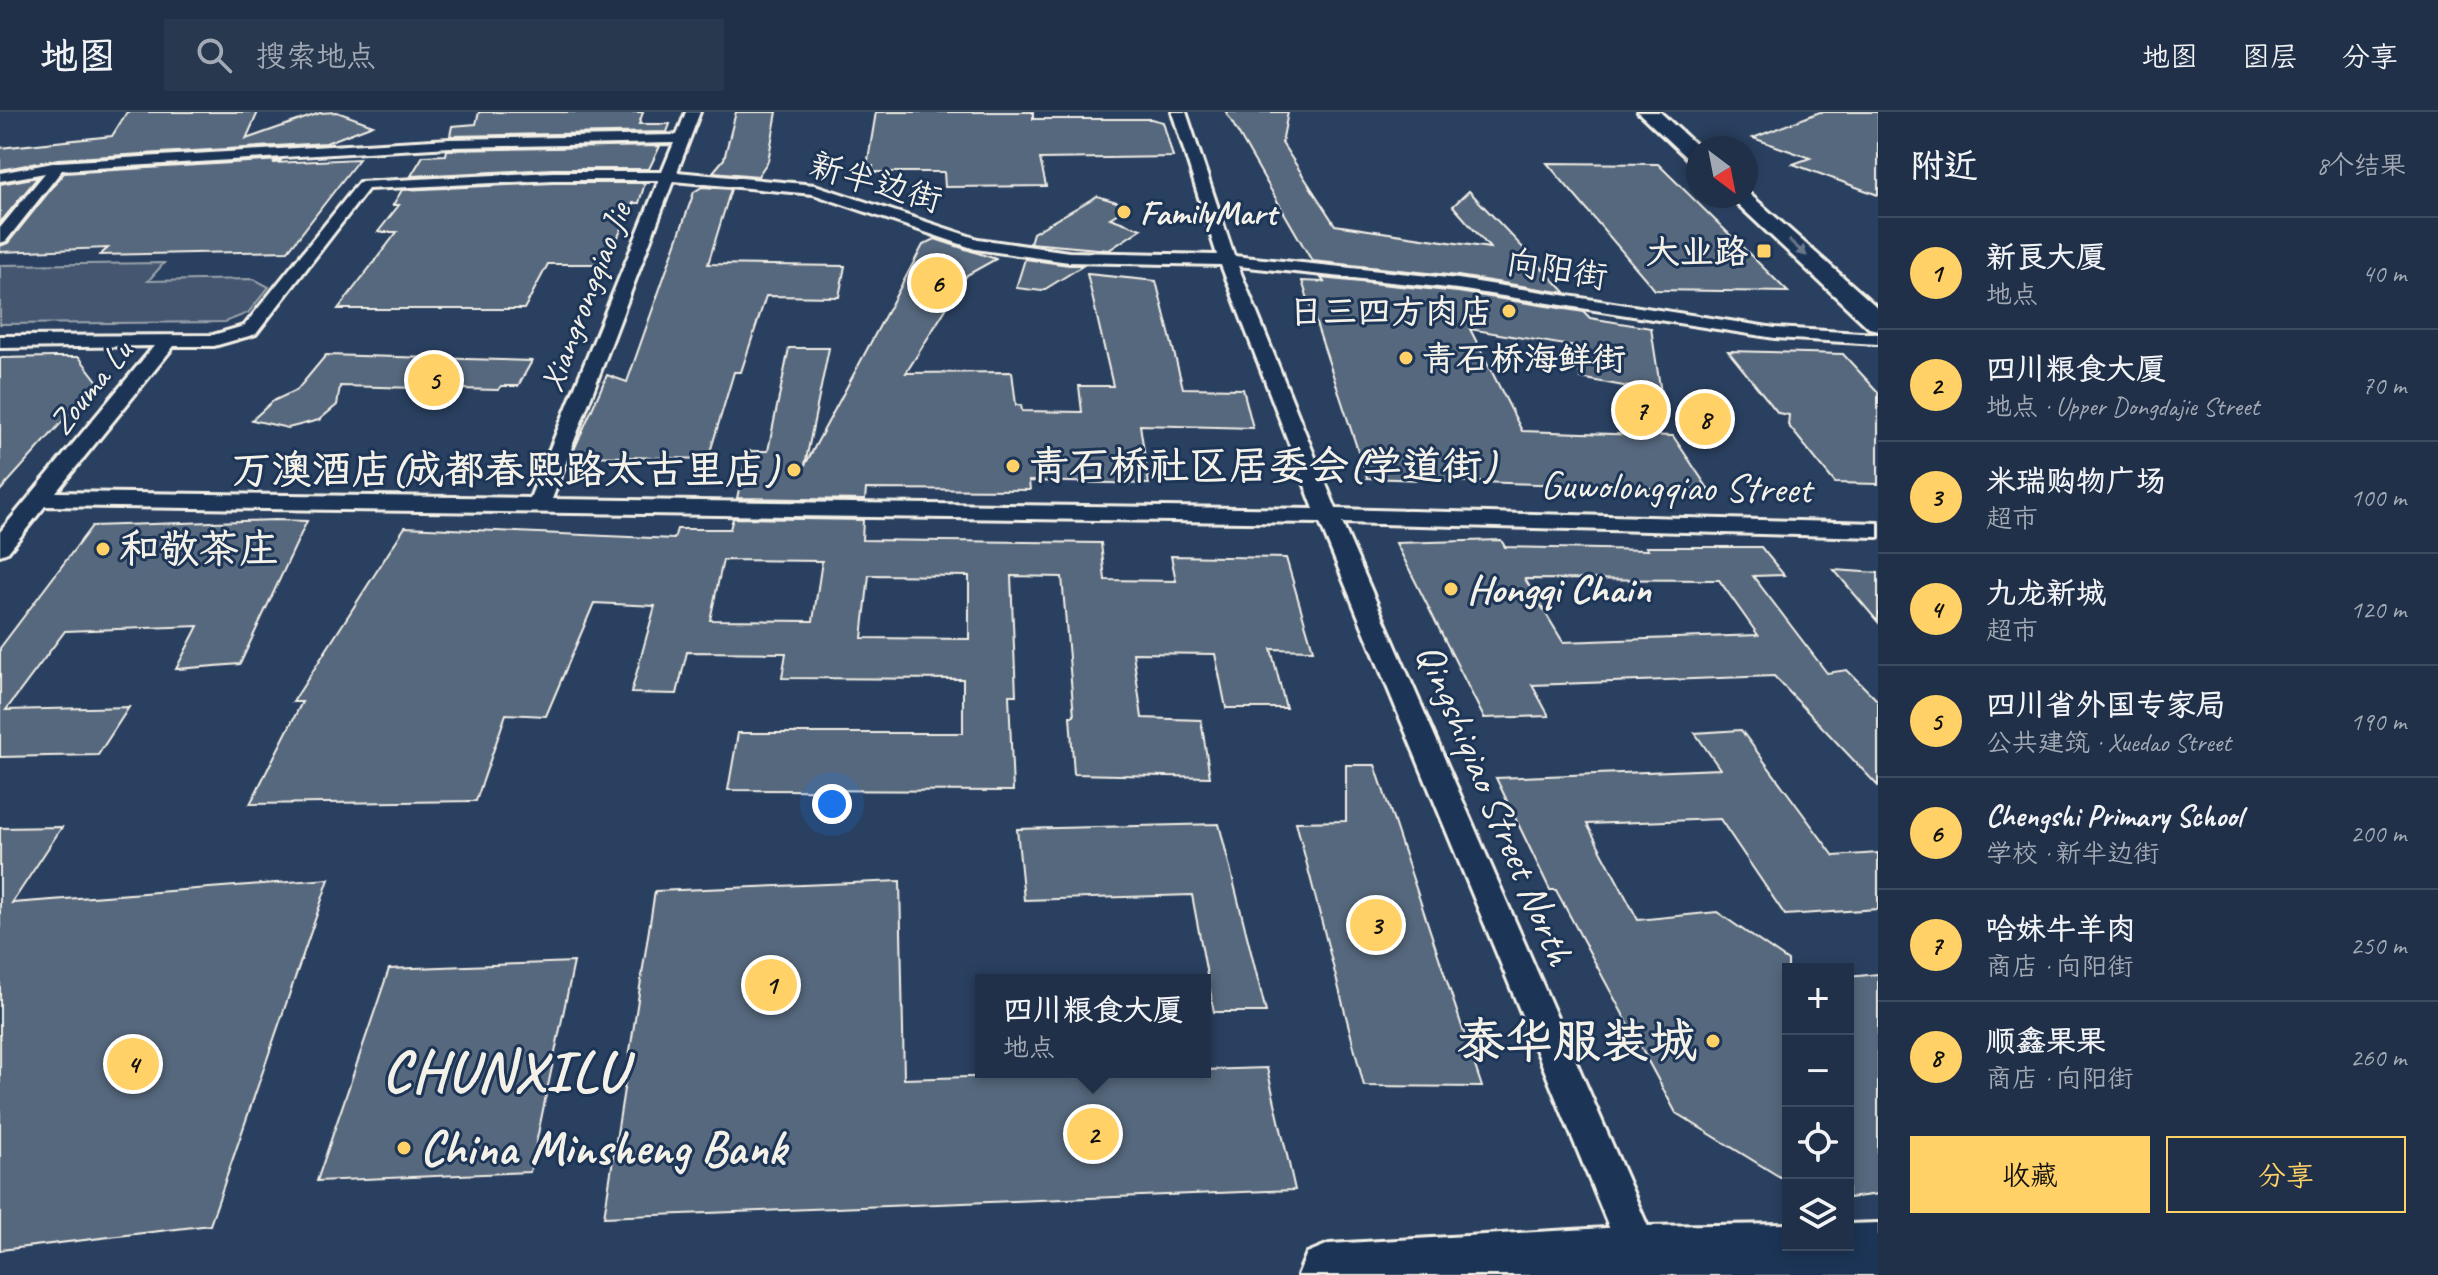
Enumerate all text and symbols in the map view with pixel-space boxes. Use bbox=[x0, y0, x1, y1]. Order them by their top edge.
search box bbox=[164, 19, 724, 91]
text: 地图 bbox=[40, 33, 116, 80]
icon: search bbox=[192, 33, 236, 77]
text: 搜索地点 bbox=[256, 37, 376, 75]
text: 地图 bbox=[2142, 39, 2198, 74]
text: 图层 bbox=[2242, 39, 2298, 74]
text: 分享 bbox=[2342, 39, 2398, 74]
north arrow bbox=[1686, 136, 1758, 208]
street label: 新半边街 bbox=[805, 143, 947, 221]
text: 附近 bbox=[1910, 144, 1978, 187]
text: 8个结果 bbox=[2316, 149, 2406, 182]
place label: FamilyMart bbox=[1140, 191, 1280, 234]
street label: Xiangrongqiao Jie bbox=[529, 195, 641, 397]
marker: FamilyMart bbox=[1115, 203, 1133, 221]
place label: 大业路 bbox=[1646, 230, 1748, 273]
text: 新良大厦 bbox=[1986, 238, 2106, 276]
one-way arrow bbox=[1788, 239, 1807, 257]
street label: 向阳街 bbox=[1503, 240, 1611, 298]
marker: 大业路 bbox=[1755, 242, 1773, 260]
pin: 6 bbox=[911, 253, 963, 313]
text: 1 bbox=[1930, 257, 1942, 290]
text: 40 m bbox=[2362, 257, 2406, 290]
text: 地点 bbox=[1986, 278, 2038, 311]
place label: 日三四方肉店 bbox=[1289, 290, 1493, 333]
marker: 日三四方肉店 bbox=[1500, 302, 1518, 320]
street label: Zouma Lu bbox=[39, 329, 143, 443]
place label: 青石桥海鲜街 bbox=[1422, 337, 1626, 380]
marker: 青石桥海鲜街 bbox=[1397, 349, 1415, 367]
pin: 5 bbox=[408, 350, 460, 410]
text: 四川粮食大厦 bbox=[1986, 350, 2166, 388]
text: 2 bbox=[1930, 369, 1942, 402]
text: 70 m bbox=[2362, 369, 2406, 402]
pin: 7 bbox=[1615, 380, 1667, 440]
pin: 8 bbox=[1679, 389, 1731, 449]
text: 地点 · Upper Dongdajie Street bbox=[1986, 390, 2259, 423]
place label: 青石桥社区居委会(学道街) bbox=[1029, 441, 1498, 491]
place label: 万澳酒店(成都春熙路太古里店) bbox=[232, 445, 781, 495]
marker: 青石桥社区居委会(学道街) bbox=[1004, 457, 1022, 475]
street label: Guwolongqiao Street bbox=[1540, 460, 1816, 514]
marker: 万澳酒店(成都春熙路太古里店) bbox=[785, 461, 803, 479]
text: 米瑞购物广场 bbox=[1986, 462, 2166, 500]
text: 3 bbox=[1930, 481, 1942, 514]
text: 100 m bbox=[2350, 481, 2406, 514]
text: 超市 bbox=[1986, 502, 2038, 535]
place label: 和敬茶庄 bbox=[119, 524, 279, 574]
marker: 和敬茶庄 bbox=[94, 540, 112, 558]
place label: Hongqi Chain bbox=[1467, 564, 1652, 614]
text: 九龙新城 bbox=[1986, 574, 2106, 612]
marker: Hongqi Chain bbox=[1442, 580, 1460, 598]
text: 4 bbox=[1930, 593, 1942, 626]
text: 120 m bbox=[2350, 593, 2406, 626]
text: 超市 bbox=[1986, 614, 2038, 647]
street label: Qingshiqiao Street North bbox=[1405, 636, 1586, 974]
text: 四川省外国专家局 bbox=[1986, 686, 2226, 724]
text: 5 bbox=[1930, 705, 1942, 738]
text: 190 m bbox=[2350, 705, 2406, 738]
text: 公共建筑 · Xuedao Street bbox=[1986, 726, 2231, 759]
your location bbox=[812, 784, 852, 824]
text: Chengshi Primary School bbox=[1986, 797, 2242, 835]
text: 6 bbox=[1930, 817, 1942, 850]
text: 200 m bbox=[2350, 817, 2406, 850]
text: 学校 · 新半边街 bbox=[1986, 837, 2159, 870]
pin: 3 bbox=[1350, 895, 1402, 955]
text: 哈妹牛羊肉 bbox=[1986, 910, 2136, 948]
text: 7 bbox=[1930, 929, 1942, 962]
text: 250 m bbox=[2350, 929, 2406, 962]
text: 商店 · 向阳街 bbox=[1986, 950, 2133, 983]
pin: 1 bbox=[745, 955, 797, 1015]
map controls bbox=[1782, 963, 1854, 1251]
button: + bbox=[1782, 963, 1854, 1035]
popup bbox=[975, 974, 1211, 1078]
text: 四川粮食大厦 bbox=[1003, 991, 1183, 1029]
place label: 泰华服装城 bbox=[1457, 1011, 1697, 1071]
text: 顺鑫果果 bbox=[1986, 1022, 2106, 1060]
text: 地点 bbox=[1003, 1031, 1055, 1064]
marker: 泰华服装城 bbox=[1704, 1032, 1722, 1050]
pin: 4 bbox=[107, 1034, 159, 1094]
district label: CHUNXILU bbox=[382, 1034, 636, 1107]
button: − bbox=[1782, 1035, 1854, 1107]
text: 8 bbox=[1930, 1041, 1942, 1074]
text: 260 m bbox=[2350, 1041, 2406, 1074]
text: 商店 · 向阳街 bbox=[1986, 1062, 2133, 1095]
pin: 2 bbox=[1067, 1104, 1119, 1164]
button: locate bbox=[1782, 1107, 1854, 1179]
place label: China Minsheng Bank bbox=[420, 1118, 790, 1178]
button: 收藏 bbox=[1910, 1136, 2150, 1213]
button: 分享 bbox=[2166, 1136, 2406, 1213]
marker: China Minsheng Bank bbox=[395, 1139, 413, 1157]
button: layers bbox=[1782, 1179, 1854, 1251]

